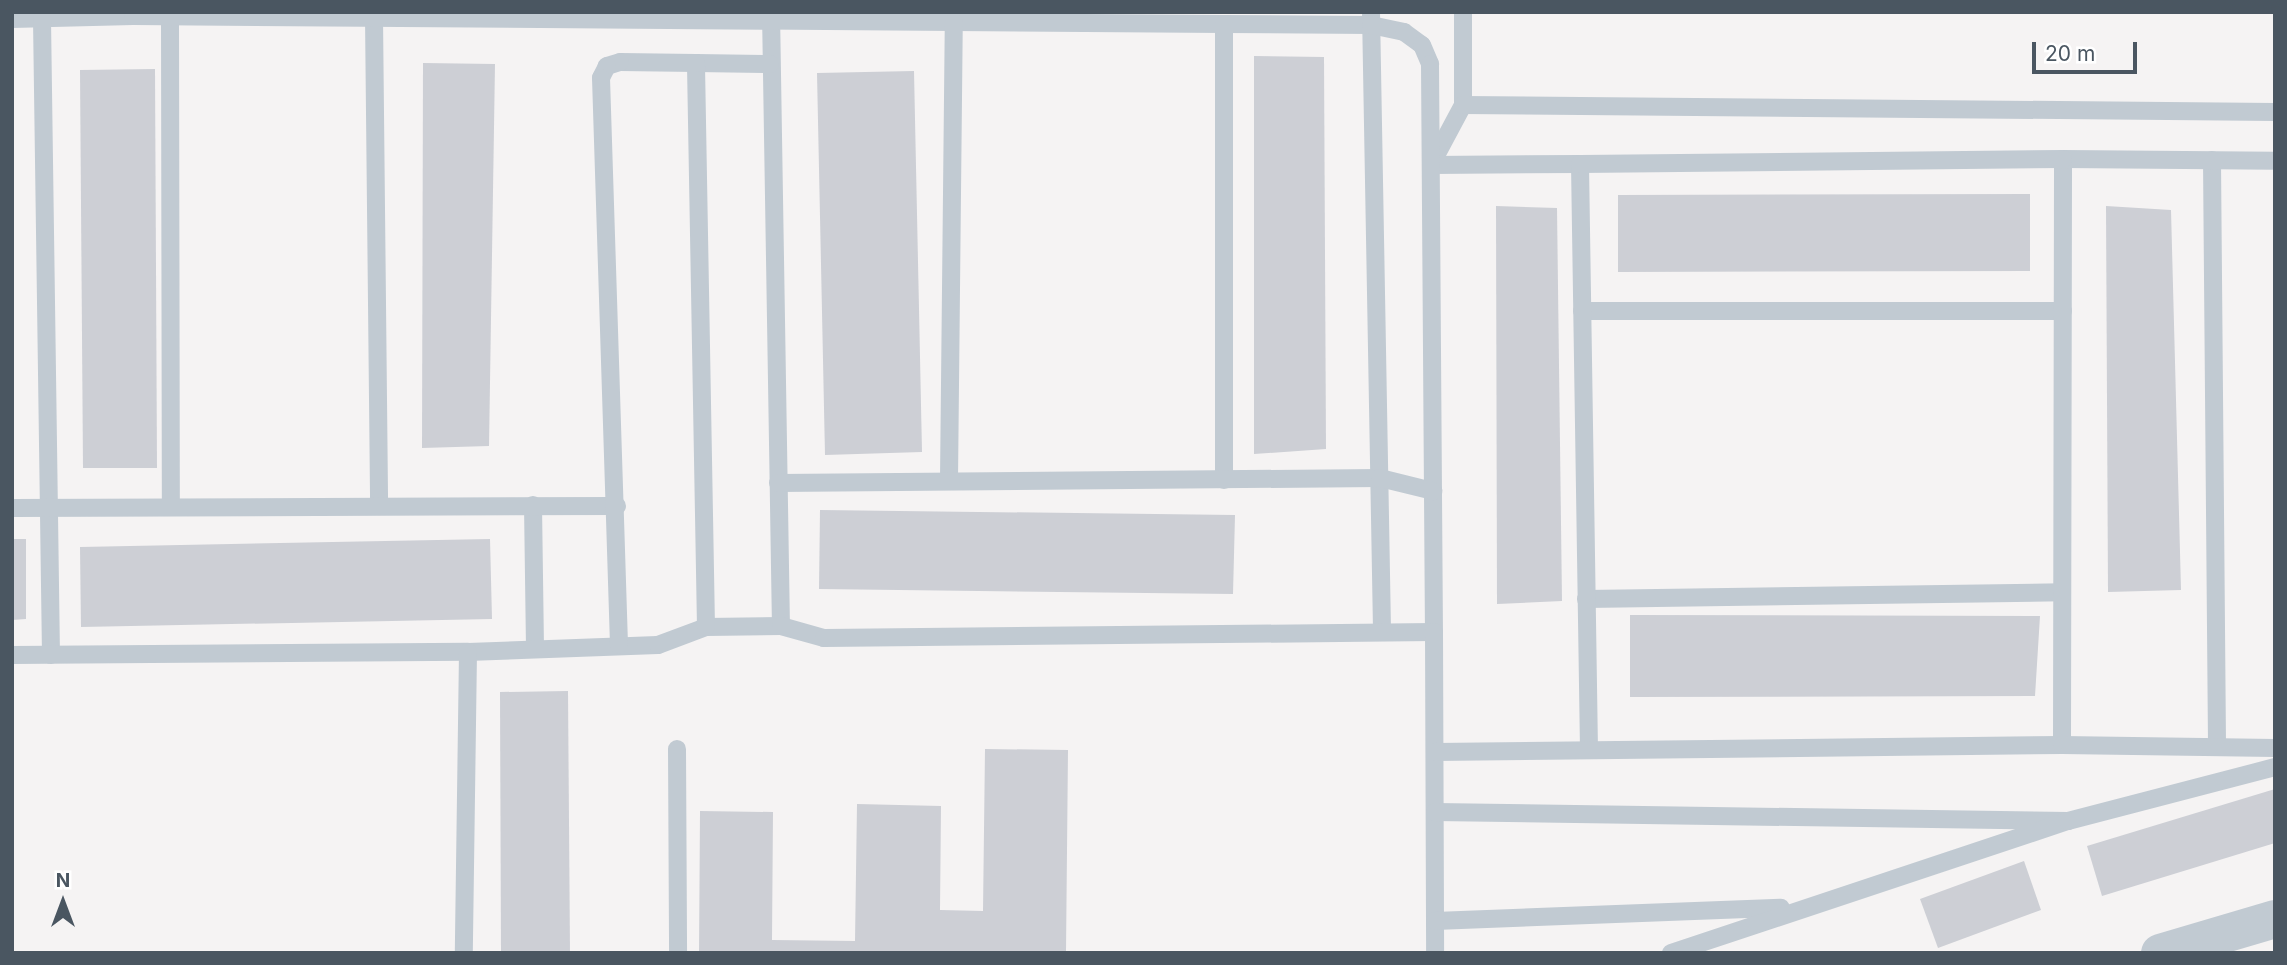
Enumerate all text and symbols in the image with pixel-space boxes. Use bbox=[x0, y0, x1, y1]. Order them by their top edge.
scale bar bbox=[2035, 28, 2140, 72]
text: 20 m bbox=[2045, 41, 2095, 66]
north arrow bbox=[28, 867, 98, 937]
text: N bbox=[56, 869, 70, 892]

